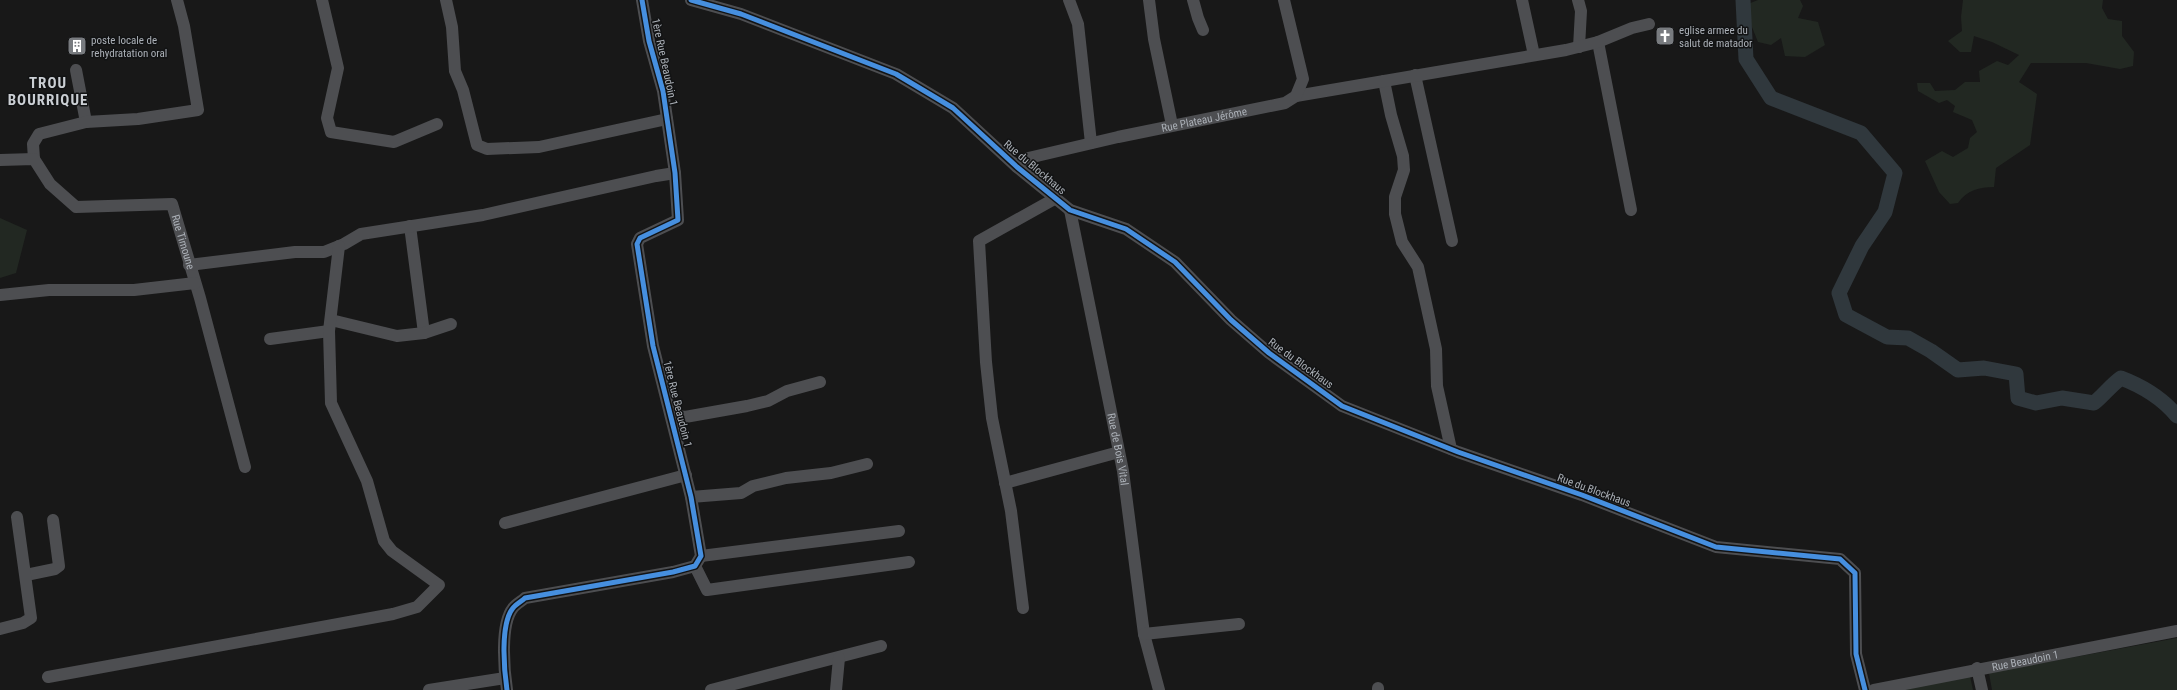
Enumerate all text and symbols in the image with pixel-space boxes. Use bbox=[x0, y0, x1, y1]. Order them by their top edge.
street label: 1ère Rue Beaudoin 1 bbox=[649, 17, 680, 107]
place label: eglise armee du salut de matador bbox=[1679, 24, 1753, 50]
church icon: eglise armee du salut de matador bbox=[1654, 25, 1676, 47]
place label: poste locale de rehydratation oral bbox=[91, 34, 167, 60]
building icon: poste locale de rehydratation oral bbox=[66, 35, 88, 57]
district label: TROU BOURRIQUE bbox=[8, 74, 88, 109]
street label: Rue Plateau Jérôme bbox=[1160, 105, 1248, 135]
street label: Rue du Blockhaus bbox=[1001, 138, 1068, 197]
street label: Rue Timoune bbox=[169, 213, 197, 271]
street label: Rue du Blockhaus bbox=[1266, 335, 1336, 391]
street label: 1ère Rue Beaudoin 1 bbox=[660, 359, 695, 449]
street label: Rue de Bois Vital bbox=[1104, 412, 1131, 486]
street label: Rue du Blockhaus bbox=[1555, 471, 1632, 510]
street label: Rue Beaudoin 1 bbox=[1991, 648, 2060, 674]

